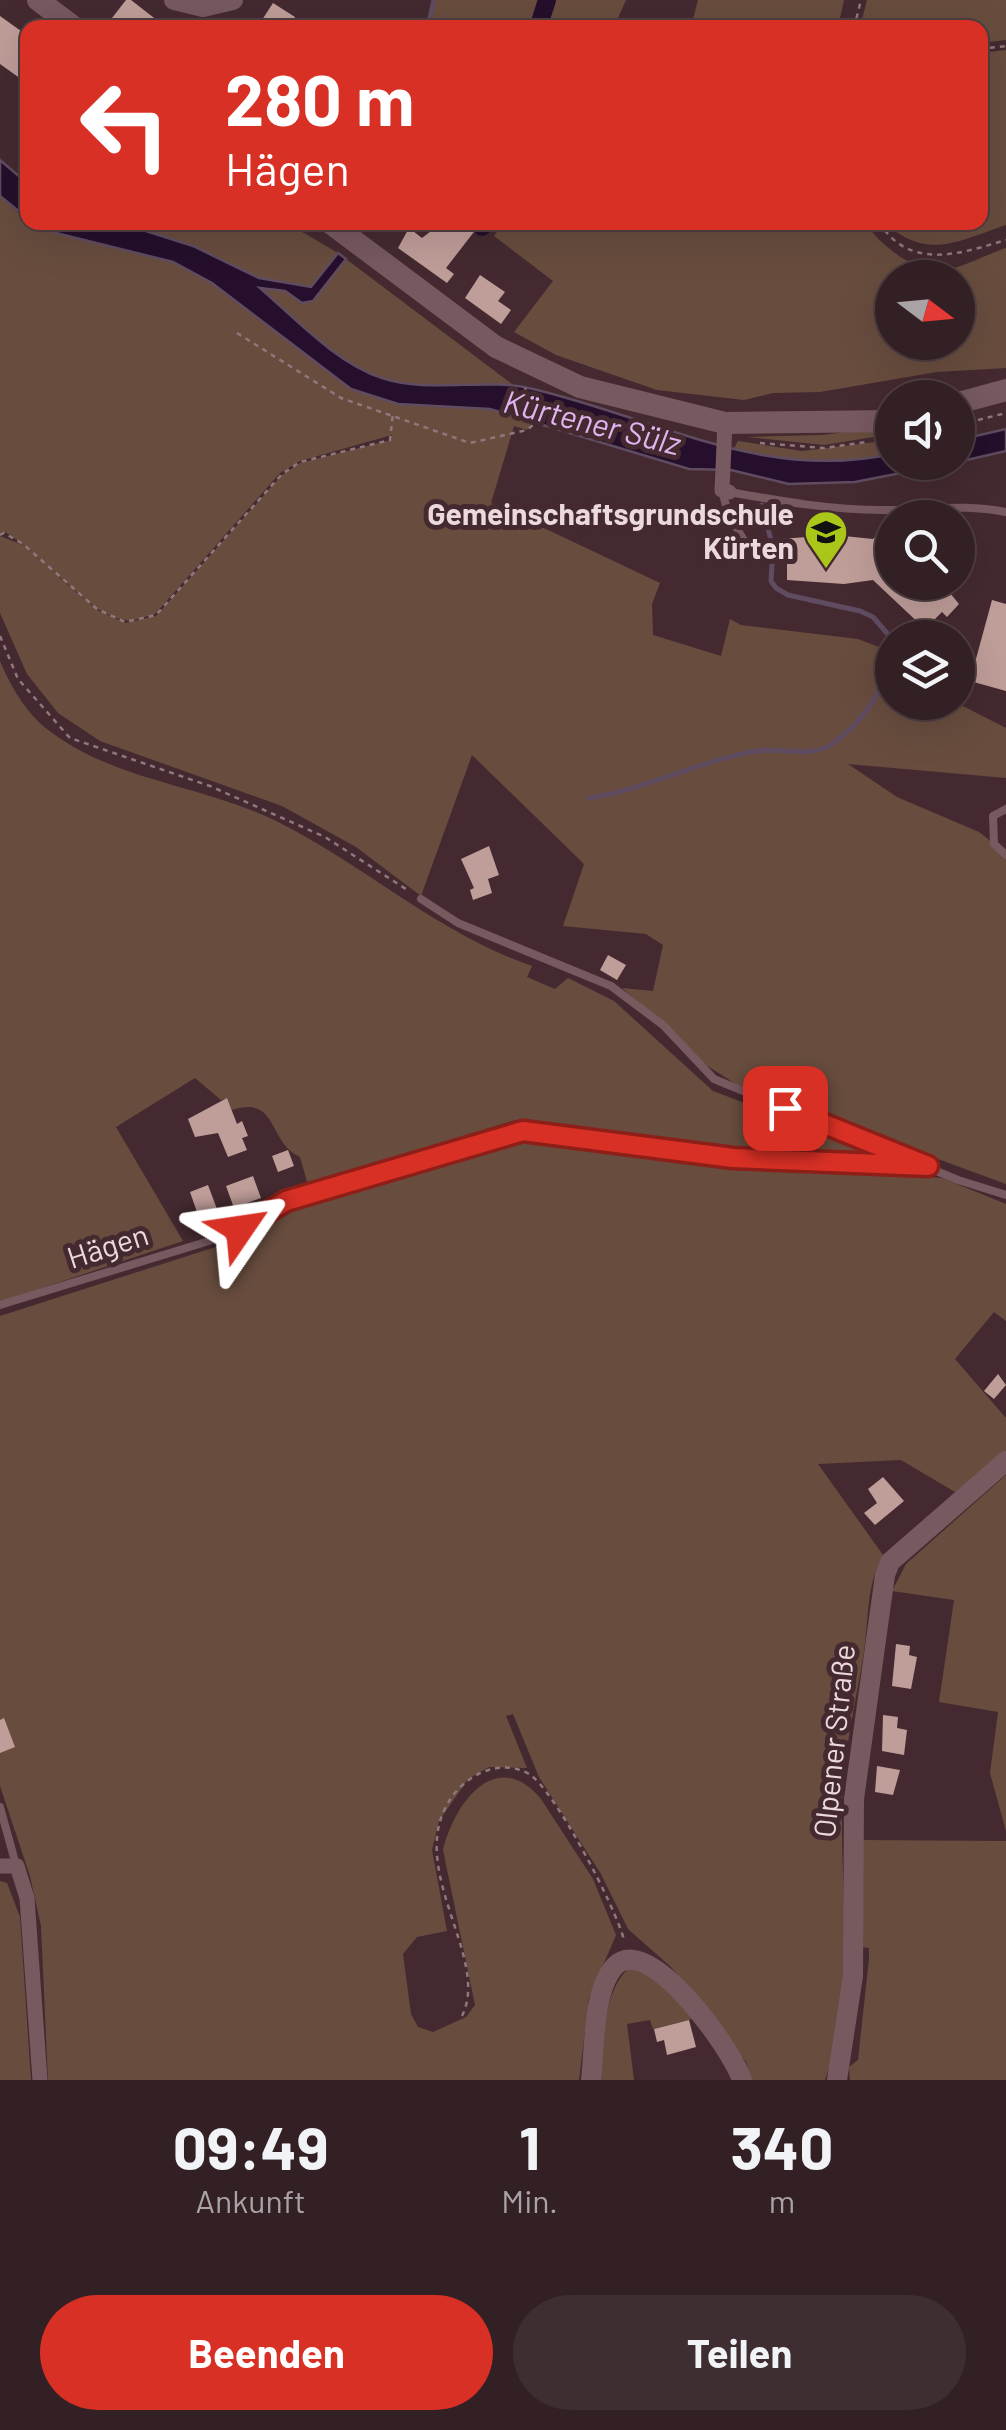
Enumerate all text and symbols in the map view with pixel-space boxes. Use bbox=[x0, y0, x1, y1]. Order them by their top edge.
text: 280 m bbox=[225, 56, 414, 140]
icon: left bbox=[60, 60, 190, 190]
text: Hägen bbox=[225, 141, 350, 195]
north arrow bbox=[875, 260, 975, 360]
map controls bbox=[875, 260, 975, 720]
button: sound bbox=[875, 380, 975, 480]
water label: Kürtener Sülz bbox=[500, 381, 686, 462]
place label: Gemeinschaftsgrundschule Kürten bbox=[427, 495, 794, 565]
button: search bbox=[875, 500, 975, 600]
school or university icon: Gemeinschaftsgrundschule Kürten bbox=[803, 509, 849, 570]
button: layers bbox=[875, 620, 975, 720]
pin bbox=[743, 1066, 828, 1151]
icon: arrive bbox=[758, 1081, 813, 1136]
position arrow bbox=[188, 1177, 292, 1281]
street label: Hägen bbox=[62, 1215, 152, 1275]
street label: Olpener Straße bbox=[805, 1642, 861, 1839]
text: 09:49 bbox=[173, 2110, 329, 2182]
text: 1 bbox=[519, 2110, 540, 2182]
text: 340 bbox=[730, 2110, 833, 2182]
text: Ankunft bbox=[196, 2181, 306, 2219]
text: Min. bbox=[501, 2181, 558, 2219]
text: m bbox=[769, 2181, 795, 2219]
button: Beenden bbox=[40, 2295, 493, 2410]
button: Teilen bbox=[513, 2295, 966, 2410]

